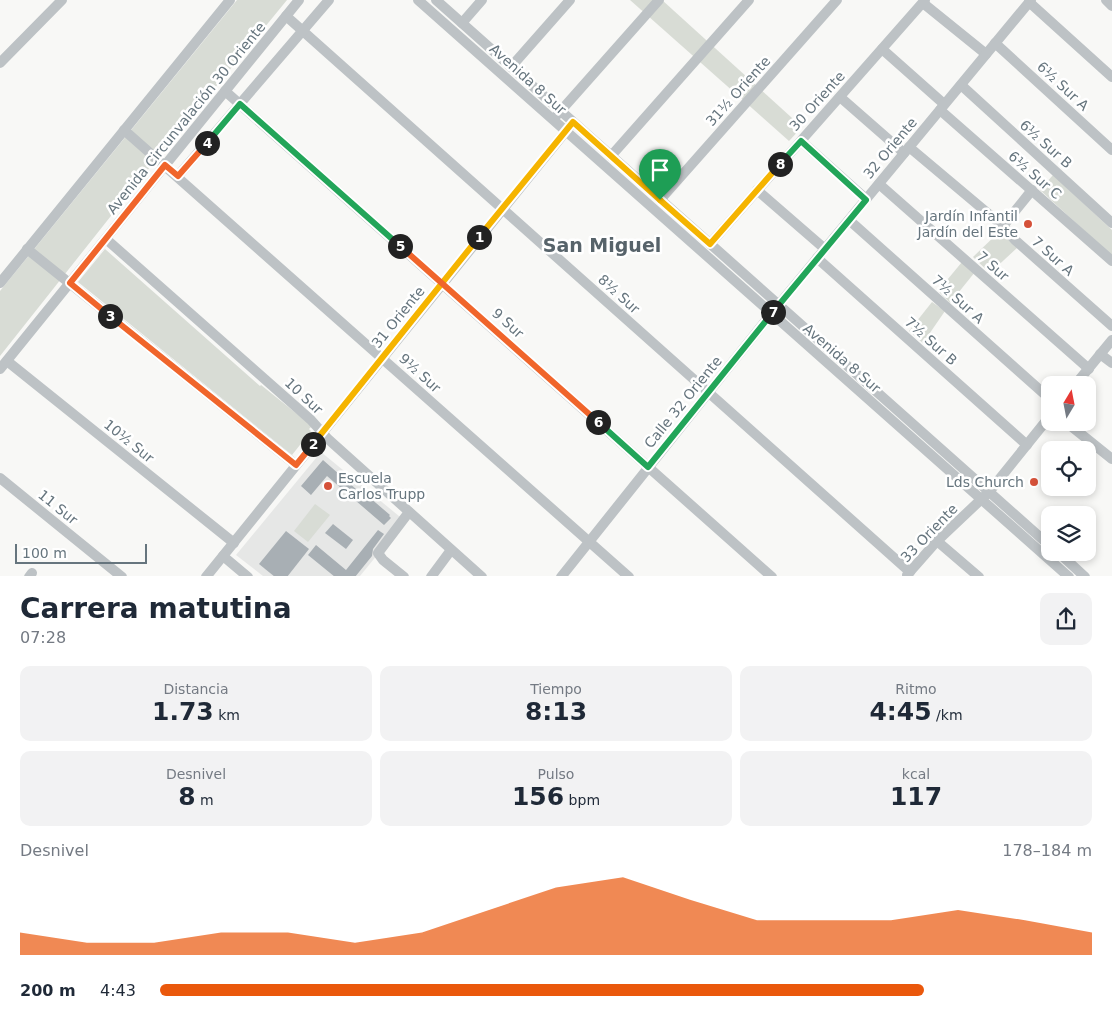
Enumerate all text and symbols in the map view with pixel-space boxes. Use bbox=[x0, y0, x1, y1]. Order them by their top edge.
street label: Avenida Circunvalación 30 Oriente bbox=[104, 19, 268, 217]
street label: Avenida 8 Sur bbox=[487, 41, 570, 118]
street label: 31½ Oriente bbox=[703, 53, 773, 129]
street label: 6½ Sur A bbox=[1034, 58, 1092, 114]
street label: 30 Oriente bbox=[786, 68, 848, 134]
street label: 32 Oriente bbox=[860, 114, 920, 182]
street label: 6½ Sur B bbox=[1017, 116, 1075, 172]
pin: 4 bbox=[194, 130, 220, 156]
text: 4 bbox=[203, 135, 212, 151]
street label: 6½ Sur C bbox=[1005, 148, 1065, 202]
pin bbox=[639, 149, 681, 200]
pin: 8 bbox=[768, 152, 792, 176]
icon: arrive bbox=[646, 156, 674, 184]
text: 8 bbox=[776, 156, 785, 172]
place label: Jardín Infantil Jardín del Este bbox=[917, 208, 1018, 240]
marker: Jardín Infantil Jardín del Este bbox=[1022, 218, 1034, 230]
pin: 1 bbox=[466, 224, 492, 250]
text: 1 bbox=[475, 229, 484, 245]
street label: 7 Sur A bbox=[1029, 233, 1078, 279]
pin: 5 bbox=[388, 234, 412, 258]
district label: San Miguel bbox=[543, 234, 661, 256]
text: 5 bbox=[396, 238, 405, 254]
street label: 7 Sur bbox=[974, 248, 1012, 284]
street label: 8½ Sur bbox=[595, 271, 643, 317]
street label: 7½ Sur A bbox=[929, 271, 988, 327]
street label: 31 Oriente bbox=[368, 283, 428, 351]
pin: 7 bbox=[760, 300, 786, 324]
pin: 3 bbox=[98, 304, 122, 328]
text: 7 bbox=[769, 304, 778, 320]
street label: 9 Sur bbox=[489, 305, 527, 341]
text: 3 bbox=[106, 308, 115, 324]
street label: 7½ Sur B bbox=[902, 313, 960, 369]
street label: Avenida 8 Sur bbox=[800, 320, 884, 396]
street label: 9½ Sur bbox=[396, 350, 444, 396]
street label: Calle 32 Oriente bbox=[641, 353, 725, 451]
street label: 10 Sur bbox=[282, 375, 326, 418]
north arrow bbox=[1041, 376, 1096, 431]
map controls bbox=[1041, 376, 1096, 561]
pin: 6 bbox=[586, 410, 610, 434]
text: 6 bbox=[594, 414, 603, 430]
street label: 10½ Sur bbox=[101, 416, 157, 466]
pin: 2 bbox=[300, 432, 326, 456]
text: 2 bbox=[309, 436, 318, 452]
button: locate bbox=[1041, 441, 1096, 496]
place label: Escuela Carlos Trupp bbox=[338, 470, 425, 502]
place label: Lds Church bbox=[946, 474, 1024, 490]
marker: Lds Church bbox=[1028, 476, 1040, 488]
marker: Escuela Carlos Trupp bbox=[322, 480, 334, 492]
street label: 11 Sur bbox=[35, 486, 81, 528]
street label: 33 Oriente bbox=[897, 501, 961, 565]
button: layers bbox=[1041, 506, 1096, 561]
scale bar bbox=[15, 542, 148, 565]
text: 100 m bbox=[22, 545, 67, 561]
text: Carrera matutina bbox=[20, 592, 292, 625]
button: share bbox=[1040, 593, 1092, 645]
text: 07:28 bbox=[20, 628, 66, 647]
text: Distancia bbox=[163, 681, 229, 697]
text: Tiempo bbox=[530, 681, 582, 697]
text: Ritmo bbox=[895, 681, 937, 697]
text: 1.73 bbox=[152, 697, 214, 726]
text: 8:13 bbox=[525, 697, 587, 726]
text: 4:45 bbox=[869, 697, 932, 726]
text: km bbox=[214, 707, 240, 723]
text: /km bbox=[932, 707, 963, 723]
text: Desnivel bbox=[166, 766, 226, 782]
text: Pulso bbox=[538, 766, 574, 782]
text: kcal bbox=[902, 766, 930, 782]
text: 8 bbox=[178, 782, 196, 811]
text: 156 bbox=[512, 782, 564, 811]
text: 117 bbox=[890, 782, 942, 811]
text: m bbox=[196, 792, 214, 808]
text: bpm bbox=[564, 792, 600, 808]
text: Desnivel bbox=[20, 841, 89, 860]
text: 178–184 m bbox=[1002, 841, 1092, 860]
text: 200 m bbox=[20, 981, 76, 1000]
text: 4:43 bbox=[100, 981, 136, 1000]

